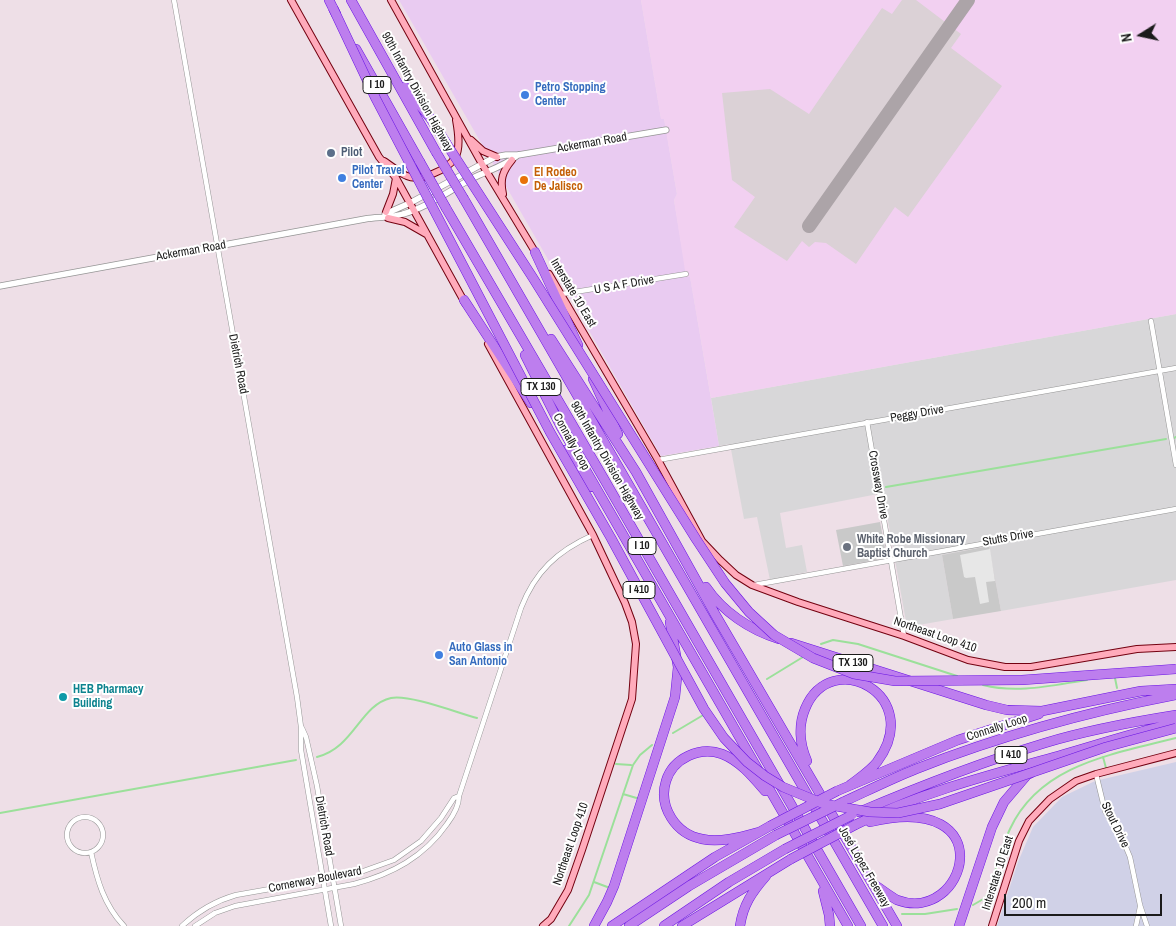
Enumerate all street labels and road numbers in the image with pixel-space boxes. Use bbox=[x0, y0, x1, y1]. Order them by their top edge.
street label: 90th Infantry Division Highway bbox=[378, 30, 456, 154]
road number: I 10 bbox=[363, 76, 391, 94]
street label: Ackerman Road bbox=[556, 130, 628, 156]
street label: Ackerman Road bbox=[155, 238, 227, 264]
street label: Interstate 10 East bbox=[547, 256, 599, 330]
street label: U S A F Drive bbox=[593, 273, 655, 297]
street label: Dietrich Road bbox=[225, 333, 251, 395]
road number: TX 130 bbox=[521, 378, 561, 396]
street label: 90th Infantry Division Highway bbox=[567, 399, 647, 523]
street label: Peggy Drive bbox=[889, 402, 945, 426]
street label: Connally Loop bbox=[549, 411, 593, 473]
street label: Crossway Drive bbox=[865, 450, 891, 520]
street label: Stutts Drive bbox=[981, 526, 1035, 550]
road number: I 10 bbox=[628, 538, 656, 554]
road number: I 410 bbox=[623, 582, 655, 598]
street label: Northeast Loop 410 bbox=[892, 614, 978, 656]
road number: TX 130 bbox=[833, 654, 873, 671]
street label: Connally Loop bbox=[965, 711, 1029, 745]
road number: I 410 bbox=[995, 746, 1027, 764]
street label: Dietrich Road bbox=[312, 795, 336, 857]
street label: Stout Drive bbox=[1098, 800, 1132, 850]
street label: Northeast Loop 410 bbox=[550, 801, 592, 887]
street label: José López Freeway bbox=[835, 824, 893, 910]
street label: Interstate 10 East bbox=[979, 834, 1017, 912]
street label: Cornerway Boulevard bbox=[267, 864, 363, 896]

